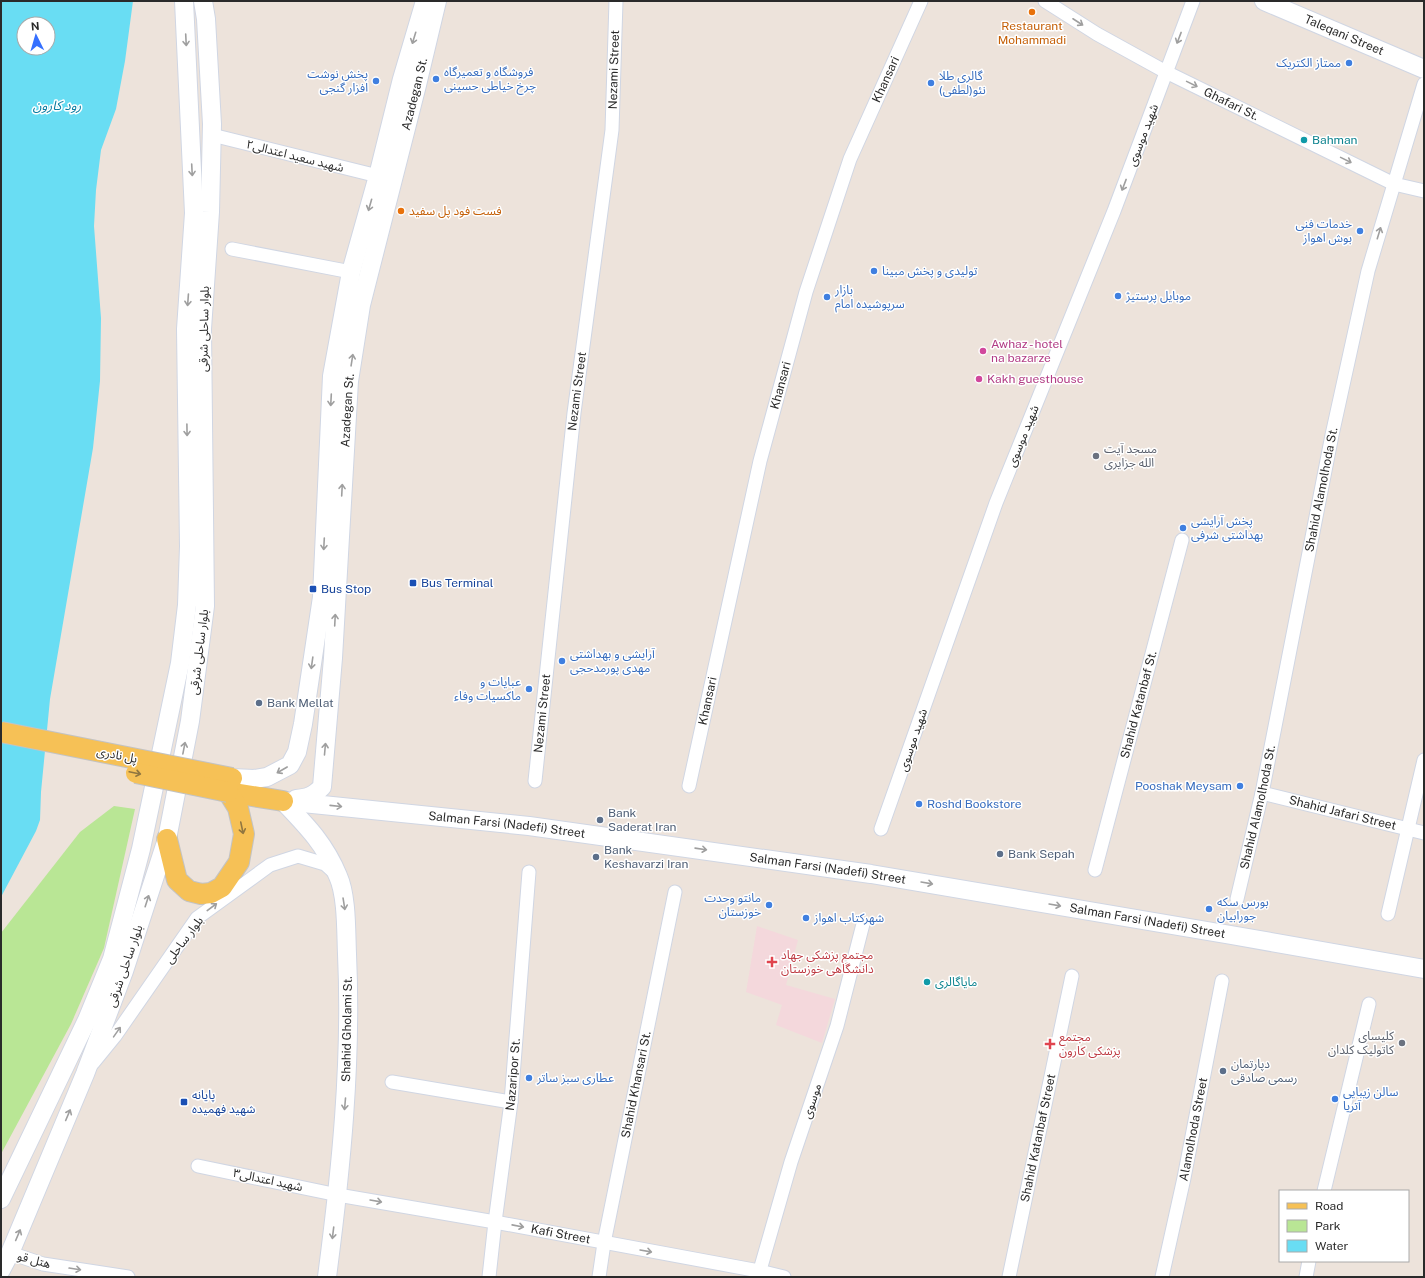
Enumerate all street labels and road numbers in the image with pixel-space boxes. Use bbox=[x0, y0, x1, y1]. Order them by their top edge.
street label: Taleqani Street bbox=[1302, 12, 1386, 58]
street label: Nezami Street bbox=[606, 29, 622, 110]
street label: Khansari bbox=[869, 54, 902, 105]
street label: Azadegan St. bbox=[399, 56, 430, 132]
street label: Ghafari St. bbox=[1201, 85, 1261, 123]
street label: شهید موسوی bbox=[1125, 102, 1161, 168]
street label: شهید سعید اعتدالی۲ bbox=[245, 137, 345, 175]
street label: بلوار ساحلی شرقی bbox=[196, 286, 212, 372]
street label: Nezami Street bbox=[565, 351, 589, 431]
street label: Khansari bbox=[767, 360, 794, 411]
street label: Azadegan St. bbox=[338, 372, 357, 448]
street label: شهید موسوی bbox=[1004, 403, 1042, 469]
street label: Shahid Alamolhoda St. bbox=[1302, 426, 1340, 553]
street label: بلوار ساحلی شرقی bbox=[187, 608, 211, 696]
street label: Shahid Katanbaf St. bbox=[1118, 649, 1159, 760]
street label: Nezami Street bbox=[531, 673, 553, 754]
street label: Khansari bbox=[695, 676, 720, 726]
street label: شهید موسوی bbox=[896, 707, 930, 773]
street label: پل نادری bbox=[95, 744, 139, 767]
street label: Shahid Alamolhoda St. bbox=[1237, 744, 1278, 871]
street label: Shahid Jafari Street bbox=[1288, 793, 1398, 833]
street label: Salman Farsi (Nadefi) Street bbox=[428, 809, 586, 841]
street label: Salman Farsi (Nadefi) Street bbox=[749, 850, 907, 887]
street label: Salman Farsi (Nadefi) Street bbox=[1068, 901, 1227, 941]
street label: بلوار ساحلی bbox=[162, 914, 206, 966]
street label: بلوار ساحلی شرقی bbox=[104, 923, 146, 1009]
street label: Shahid Gholami St. bbox=[339, 976, 355, 1082]
street label: Shahid Khansari St. bbox=[618, 1030, 654, 1139]
street label: Nazaripor St. bbox=[503, 1038, 523, 1112]
street label: Shahid Katanbaf Street bbox=[1018, 1072, 1058, 1203]
street label: Alamolhoda Street bbox=[1177, 1076, 1210, 1182]
street label: موسوی bbox=[799, 1082, 825, 1120]
street label: شهید اعتدالی۳ bbox=[232, 1166, 304, 1194]
street label: Kafi Street bbox=[530, 1222, 592, 1247]
street label: هتل قو bbox=[16, 1249, 52, 1271]

